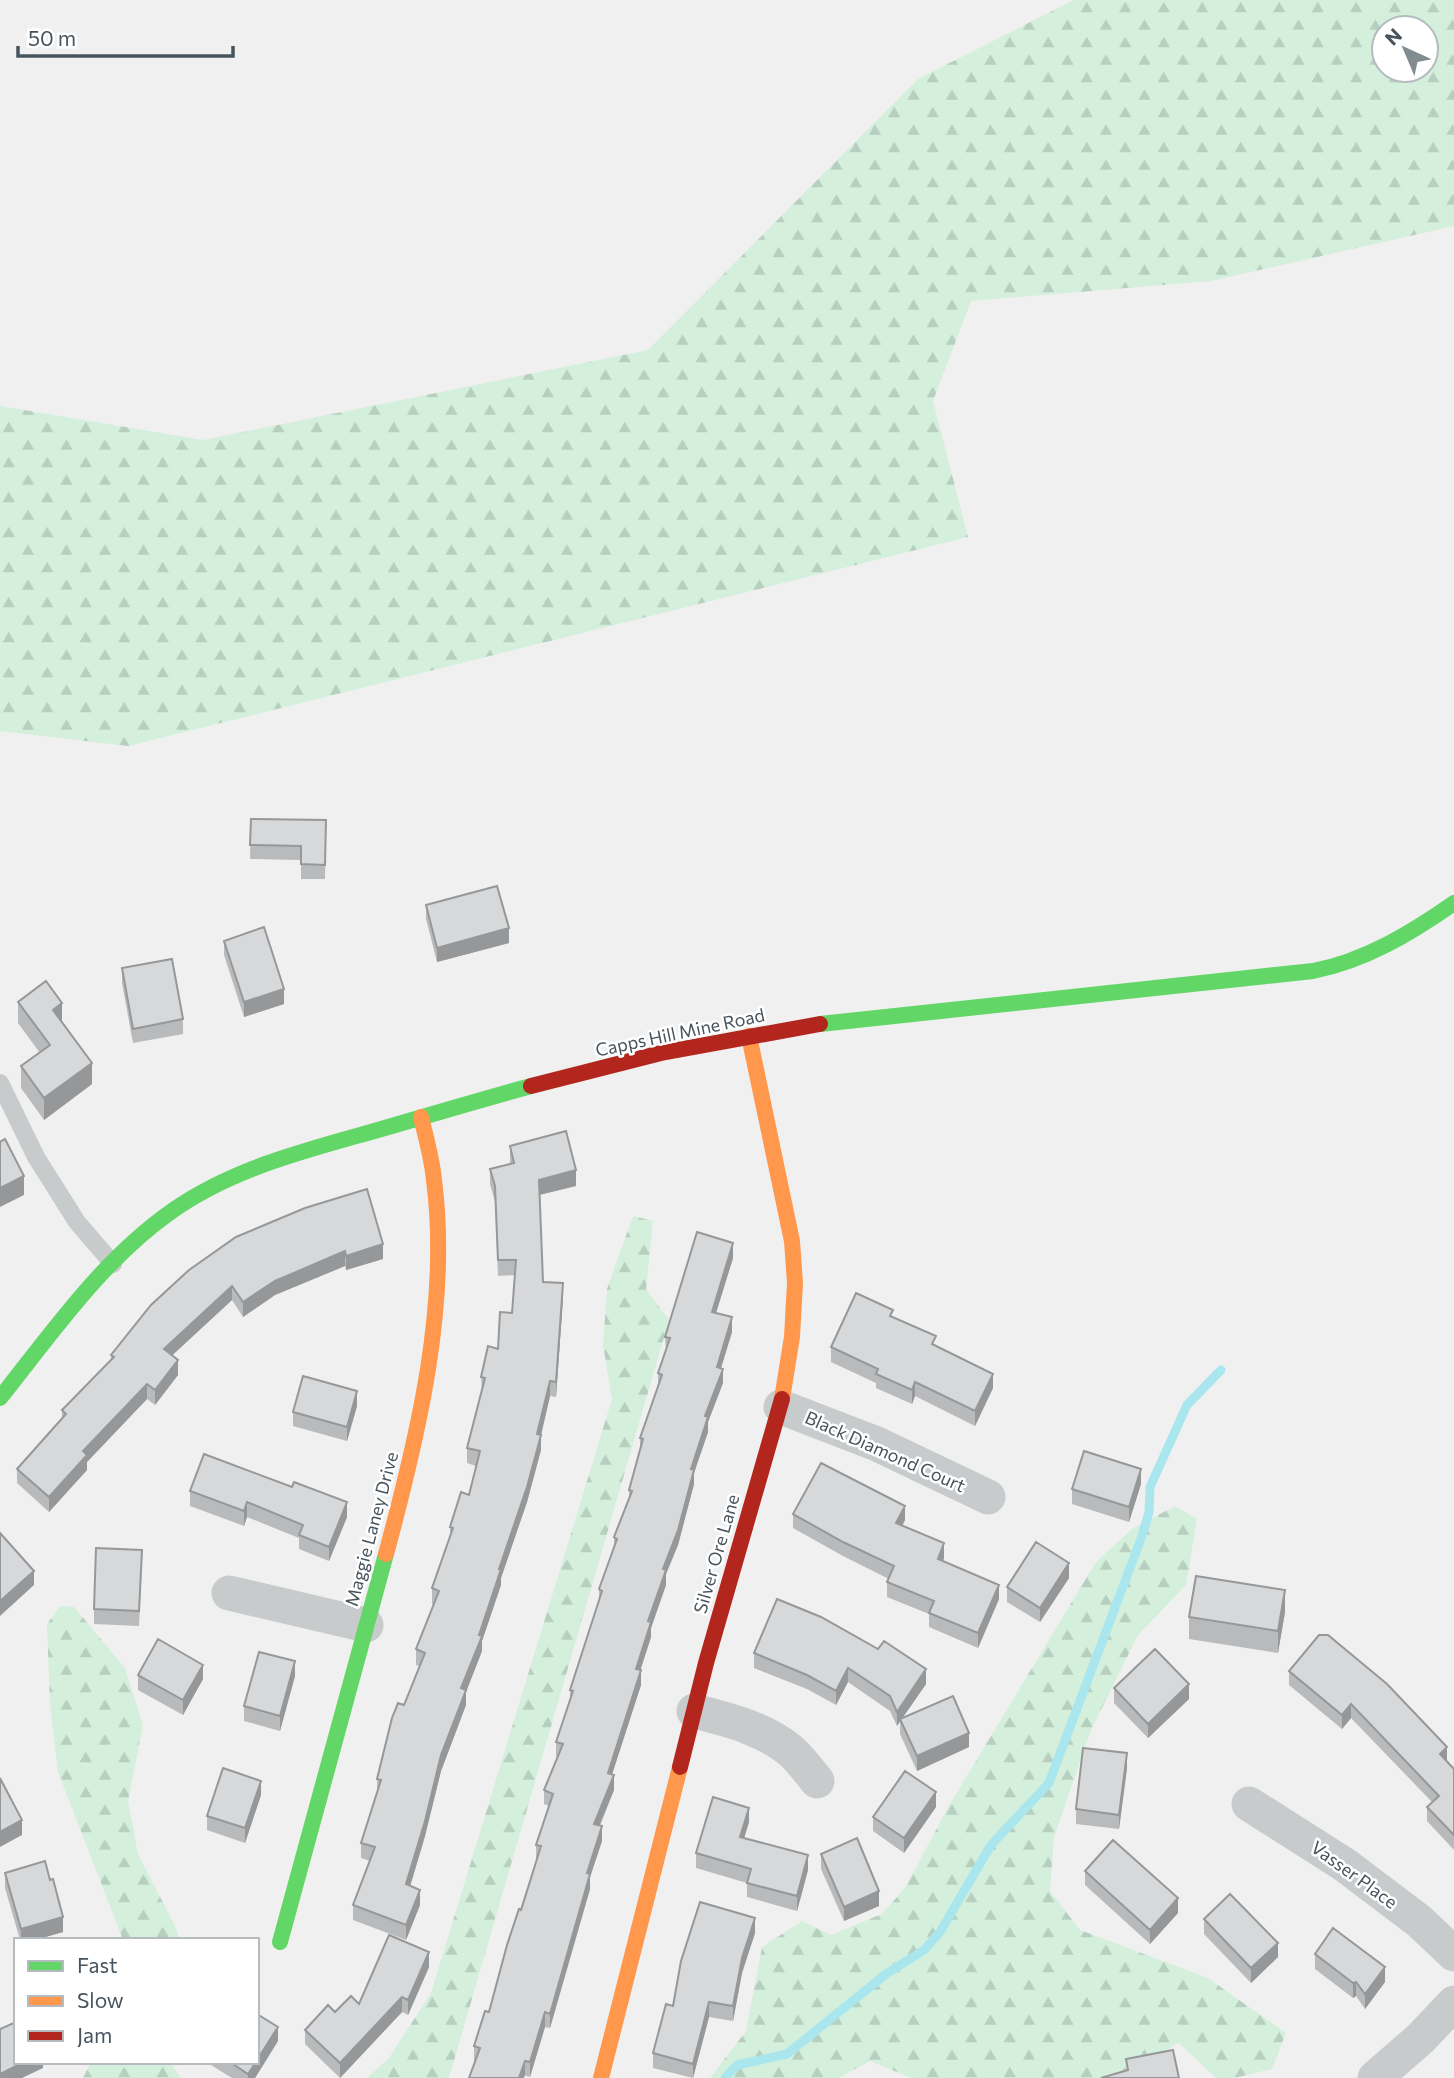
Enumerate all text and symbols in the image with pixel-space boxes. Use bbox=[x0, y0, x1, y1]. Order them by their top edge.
scale bar bbox=[18, 14, 233, 58]
north arrow bbox=[1370, 14, 1440, 84]
text: N bbox=[1380, 23, 1406, 50]
text: 50 m bbox=[28, 25, 76, 50]
street label: Capps Hill Mine Road bbox=[593, 1003, 766, 1061]
street label: Black Diamond Court bbox=[802, 1406, 969, 1496]
street label: Maggie Laney Drive bbox=[340, 1449, 402, 1608]
street label: Silver Ore Lane bbox=[689, 1492, 744, 1616]
street label: Vasser Place bbox=[1307, 1836, 1402, 1913]
legend bbox=[14, 1938, 259, 2064]
text: Fast bbox=[77, 1952, 118, 1977]
text: Slow bbox=[77, 1987, 124, 2012]
text: Jam bbox=[77, 2022, 112, 2047]

